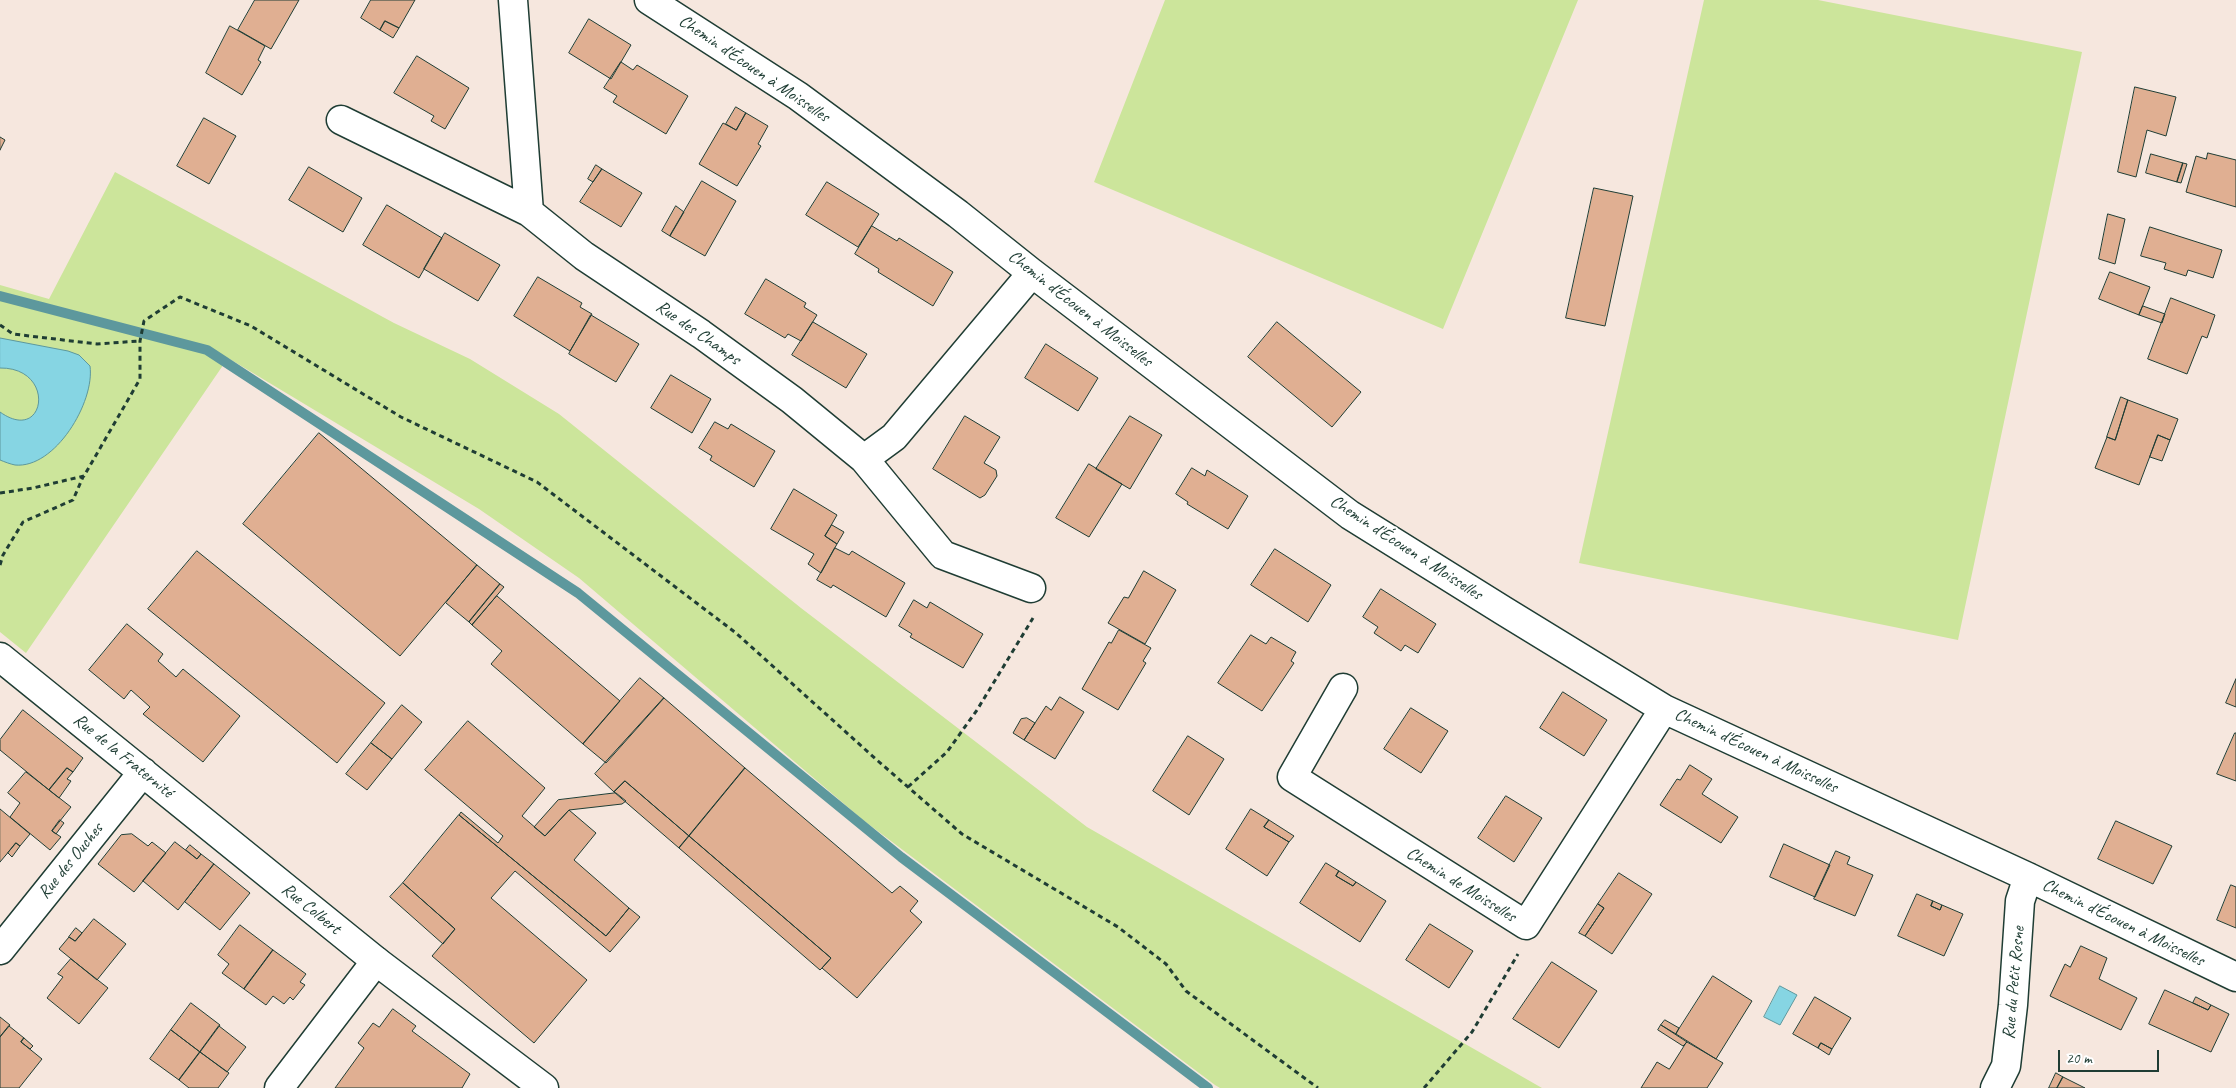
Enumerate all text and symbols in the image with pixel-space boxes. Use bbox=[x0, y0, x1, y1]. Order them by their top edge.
street label: Chemin d'Écouen à Moisselles bbox=[674, 10, 834, 128]
street label: Chemin d'Écouen à Moisselles bbox=[1003, 246, 1157, 372]
street label: Rue des Champs bbox=[652, 296, 744, 370]
street label: Chemin d'Écouen à Moisselles bbox=[1326, 491, 1486, 605]
street label: Chemin d'Écouen à Moisselles bbox=[1671, 704, 1841, 798]
street label: Rue de la Fraternité bbox=[69, 709, 177, 803]
street label: Rue des Ouches bbox=[34, 819, 108, 903]
street label: Chemin de Moisselles bbox=[1402, 843, 1520, 927]
street label: Chemin d'Écouen à Moisselles bbox=[2039, 874, 2207, 972]
street label: Rue Colbert bbox=[277, 879, 345, 939]
street label: Rue du Petit Rosne bbox=[1998, 926, 2030, 1040]
scale bar bbox=[2061, 1040, 2162, 1072]
text: 20 m bbox=[2066, 1049, 2092, 1068]

